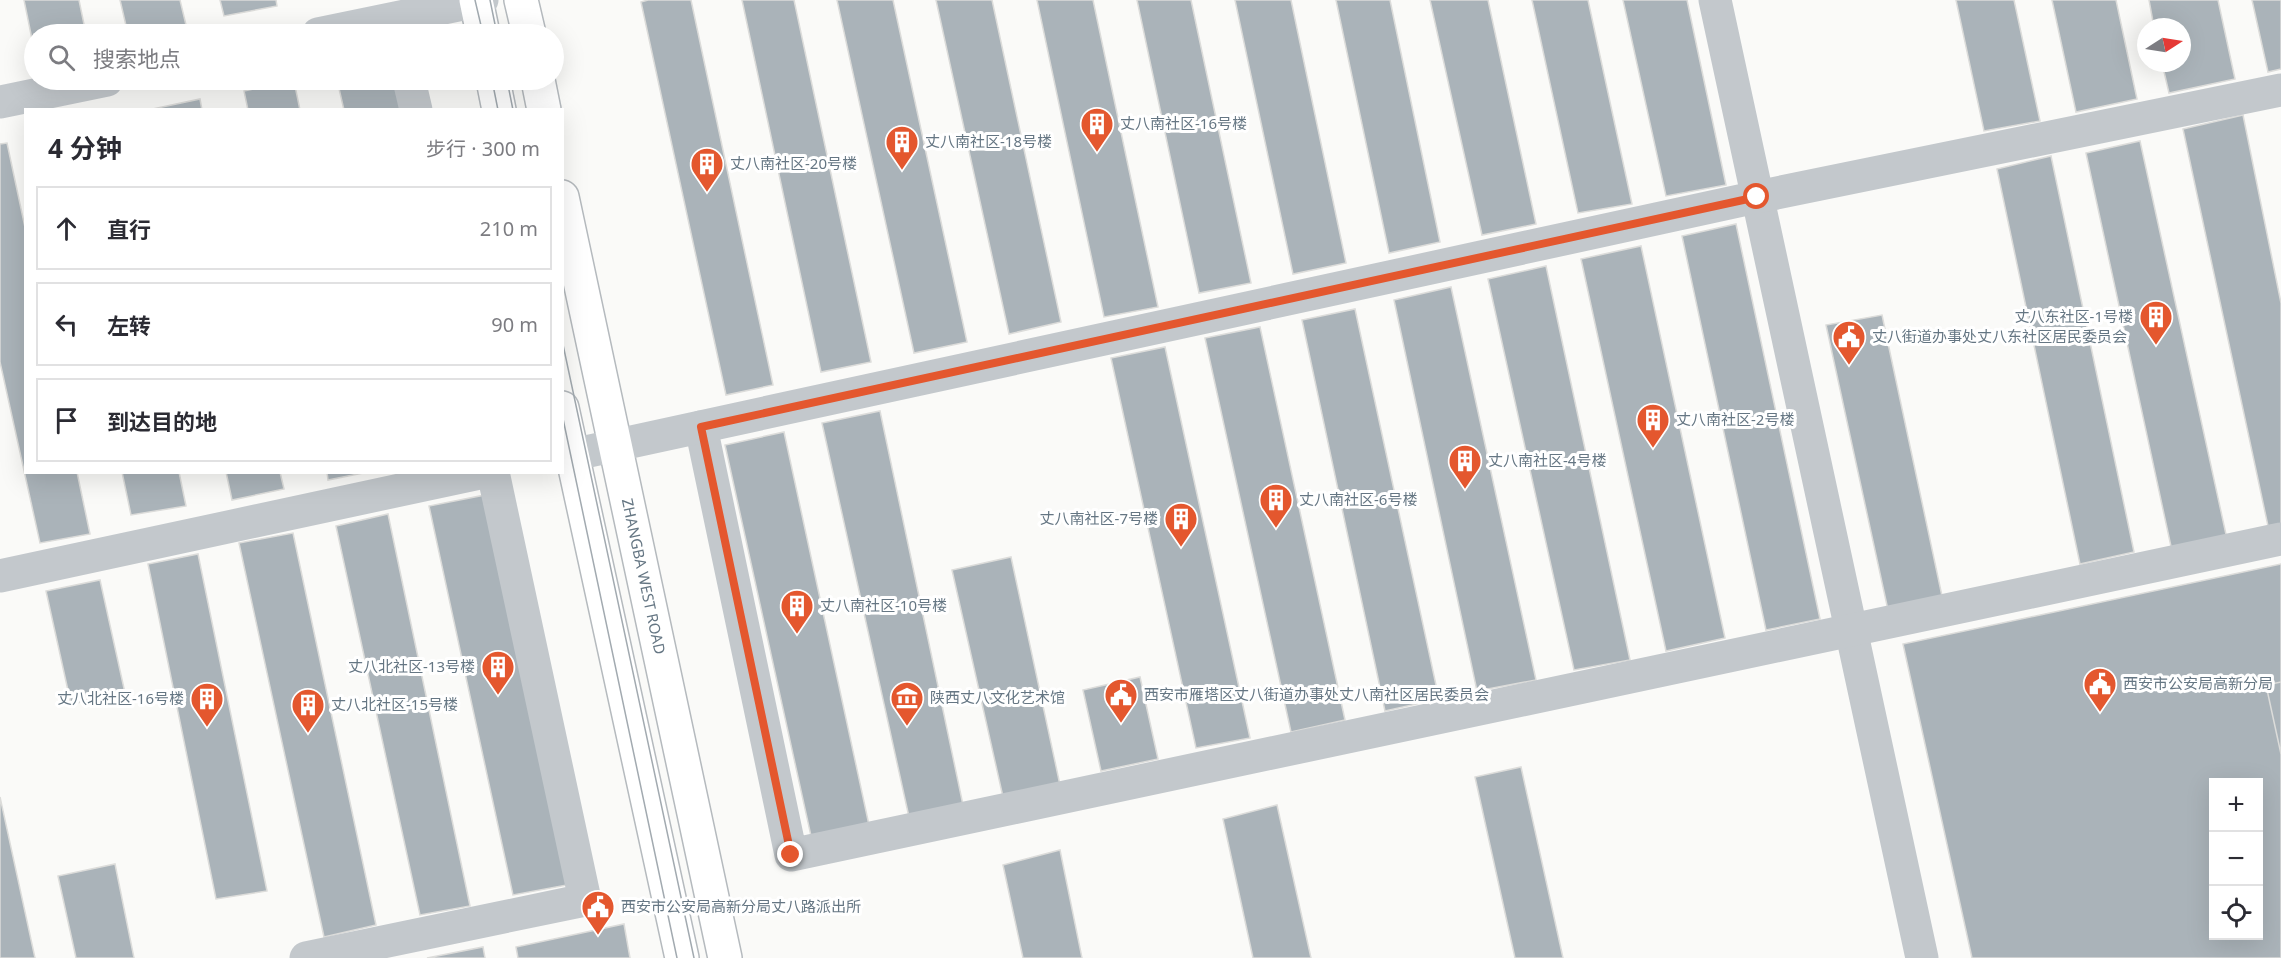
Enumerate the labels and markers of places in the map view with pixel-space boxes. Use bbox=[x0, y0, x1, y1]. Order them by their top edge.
building icon: 丈八南社区-16号楼 bbox=[1079, 106, 1115, 153]
place label: 丈八南社区-16号楼 bbox=[1120, 113, 1247, 133]
building icon: 丈八南社区-18号楼 bbox=[884, 124, 920, 171]
place label: 丈八南社区-18号楼 bbox=[925, 131, 1052, 151]
building icon: 丈八南社区-20号楼 bbox=[689, 146, 725, 193]
place label: 丈八南社区-20号楼 bbox=[730, 153, 857, 173]
building icon: 丈八东社区-1号楼 bbox=[2138, 299, 2174, 346]
place label: 丈八东社区-1号楼 bbox=[2015, 306, 2133, 326]
public building icon: 丈八街道办事处丈八东社区居民委员会 bbox=[1831, 319, 1867, 366]
place label: 丈八街道办事处丈八东社区居民委员会 bbox=[1872, 326, 2127, 346]
building icon: 丈八南社区-2号楼 bbox=[1635, 402, 1671, 449]
place label: 丈八南社区-2号楼 bbox=[1676, 409, 1794, 429]
building icon: 丈八南社区-4号楼 bbox=[1447, 443, 1483, 490]
place label: 丈八南社区-4号楼 bbox=[1488, 450, 1606, 470]
building icon: 丈八南社区-6号楼 bbox=[1258, 482, 1294, 529]
place label: 丈八南社区-6号楼 bbox=[1299, 489, 1417, 509]
building icon: 丈八南社区-7号楼 bbox=[1163, 501, 1199, 548]
place label: 丈八南社区-7号楼 bbox=[1040, 508, 1158, 528]
building icon: 丈八南社区-10号楼 bbox=[779, 588, 815, 635]
place label: 丈八南社区-10号楼 bbox=[820, 595, 947, 615]
building icon: 丈八北社区-13号楼 bbox=[480, 649, 516, 696]
place label: 丈八北社区-13号楼 bbox=[348, 656, 475, 676]
public building icon: 西安市公安局高新分局 bbox=[2082, 666, 2118, 713]
place label: 西安市公安局高新分局 bbox=[2123, 673, 2273, 693]
public building icon: 西安市雁塔区丈八街道办事处丈八南社区居民委员会 bbox=[1103, 677, 1139, 724]
museum icon: 陕西丈八文化艺术馆 bbox=[889, 680, 925, 727]
building icon: 丈八北社区-16号楼 bbox=[189, 681, 225, 728]
place label: 西安市雁塔区丈八街道办事处丈八南社区居民委员会 bbox=[1144, 684, 1489, 704]
building icon: 丈八北社区-15号楼 bbox=[290, 687, 326, 734]
place label: 陕西丈八文化艺术馆 bbox=[930, 687, 1065, 707]
place label: 丈八北社区-16号楼 bbox=[57, 688, 184, 708]
place label: 丈八北社区-15号楼 bbox=[331, 694, 458, 714]
public building icon: 西安市公安局高新分局丈八路派出所 bbox=[580, 889, 616, 936]
place label: 西安市公安局高新分局丈八路派出所 bbox=[621, 896, 861, 916]

